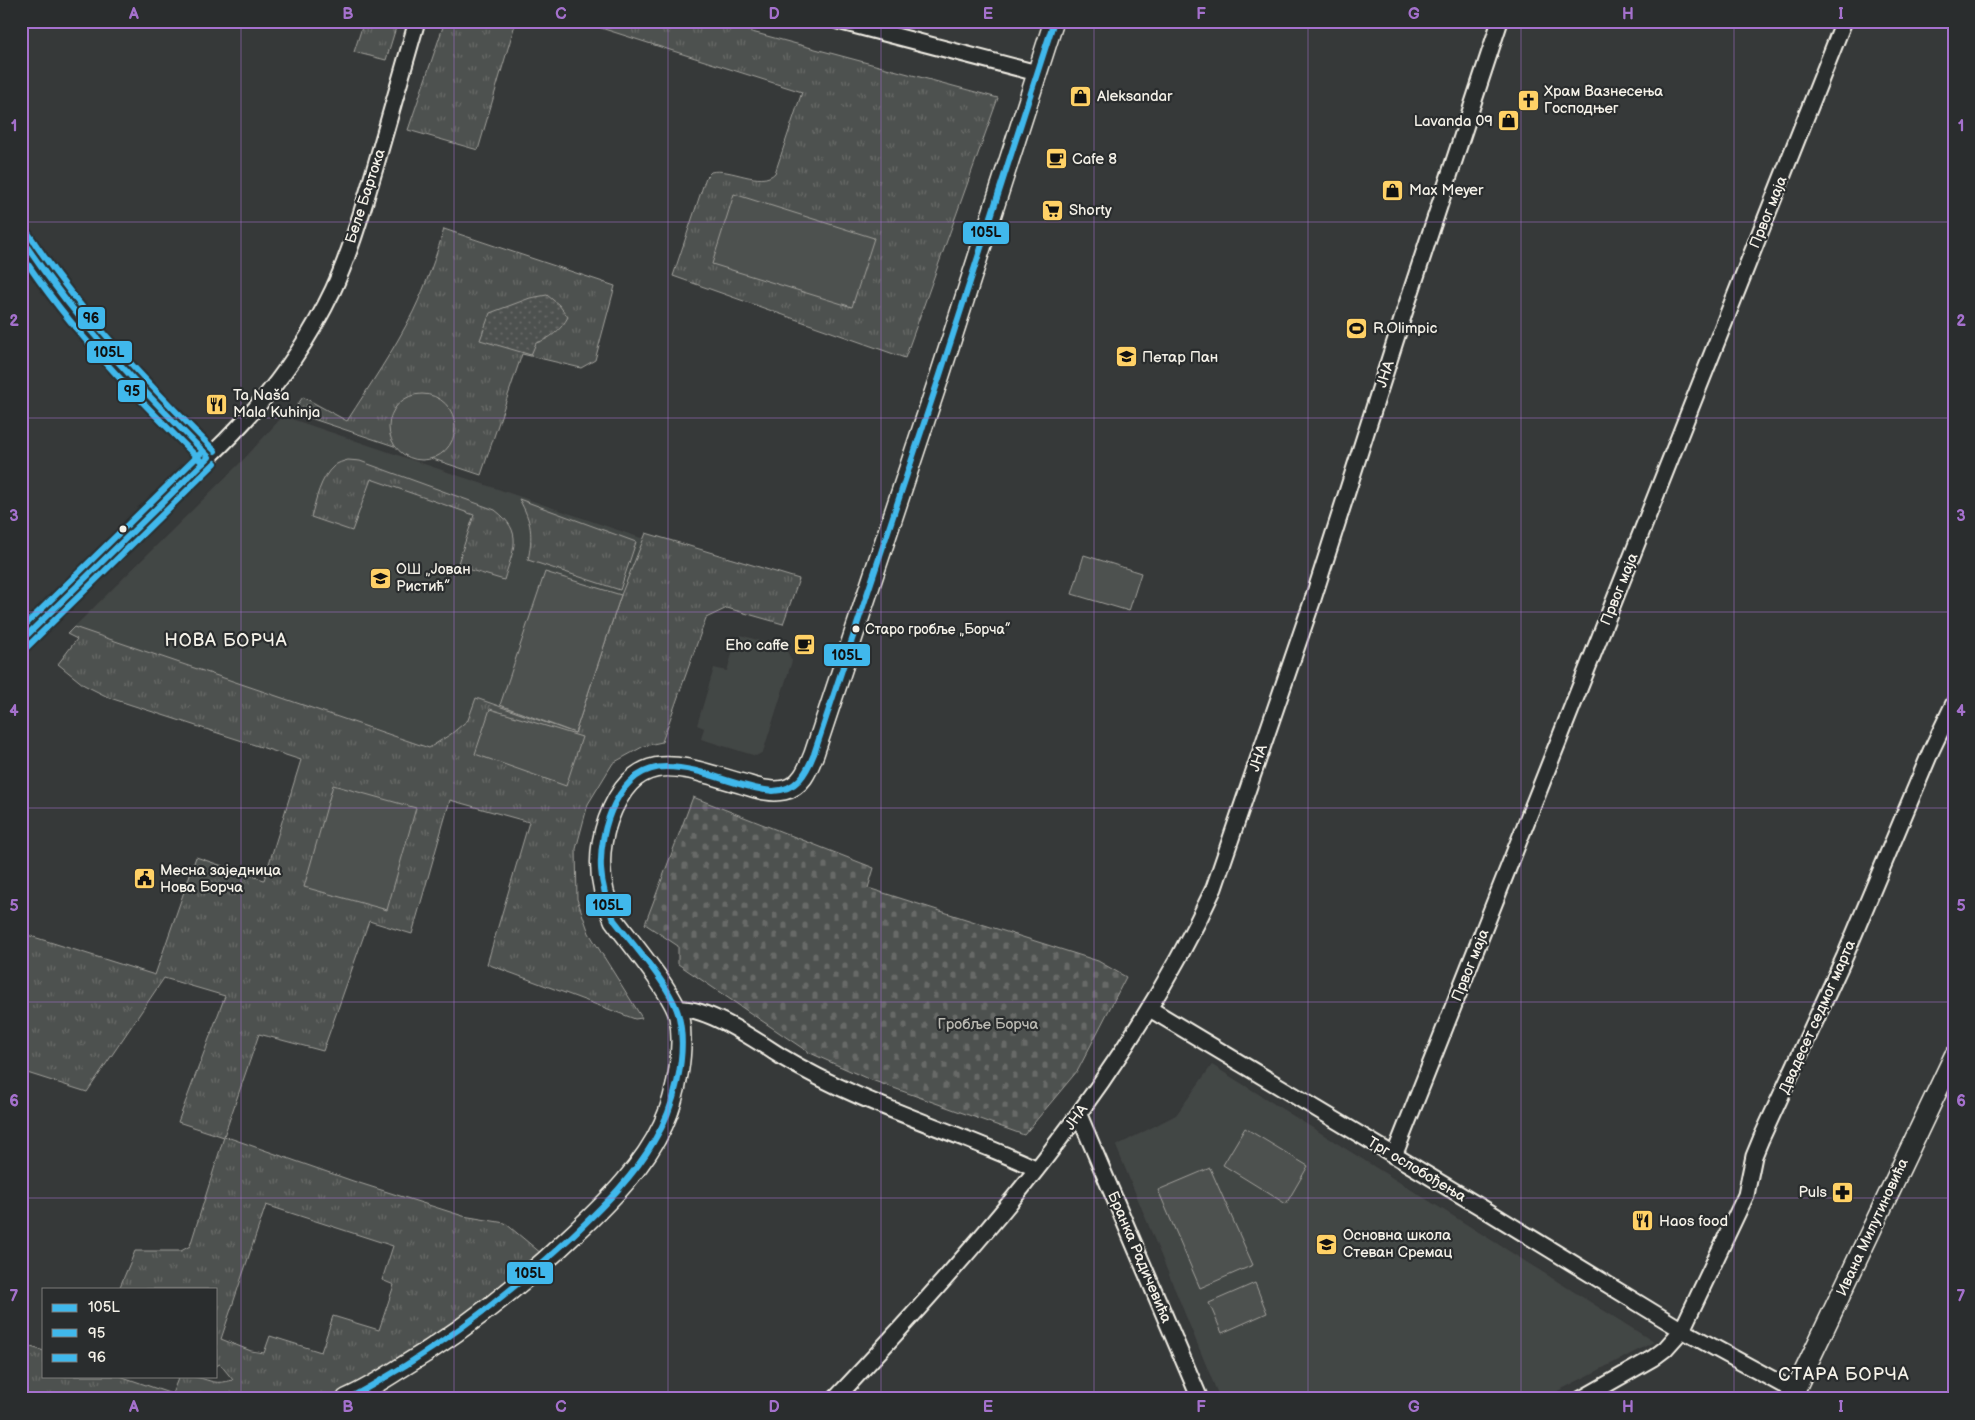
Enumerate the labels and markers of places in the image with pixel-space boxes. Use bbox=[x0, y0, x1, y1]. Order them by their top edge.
place label: Храм Вазнесења Господњег bbox=[1544, 82, 1663, 118]
shop icon: Aleksandar bbox=[1069, 84, 1093, 108]
place label: Aleksandar bbox=[1097, 87, 1173, 106]
church icon: Храм Вазнесења Господњег bbox=[1516, 88, 1540, 112]
shop icon: Lavanda 09 bbox=[1497, 109, 1521, 133]
place label: Lavanda 09 bbox=[1414, 112, 1493, 131]
cafe icon: Cafe 8 bbox=[1044, 147, 1068, 171]
place label: Cafe 8 bbox=[1072, 150, 1117, 169]
shop icon: Max Meyer bbox=[1381, 178, 1405, 202]
place label: Max Meyer bbox=[1409, 181, 1484, 200]
supermarket icon: Shorty bbox=[1041, 198, 1065, 222]
place label: Shorty bbox=[1069, 201, 1112, 220]
sports icon: R.Olimpic bbox=[1345, 316, 1369, 340]
place label: R.Olimpic bbox=[1373, 319, 1437, 338]
school or university icon: Петар Пан bbox=[1114, 345, 1138, 369]
place label: Петар Пан bbox=[1142, 348, 1218, 367]
place label: Ta Naša Mala Kuhinja bbox=[233, 386, 320, 422]
restaurant icon: Ta Naša Mala Kuhinja bbox=[205, 392, 229, 416]
unlabelled marker bbox=[118, 524, 128, 534]
place label: ОШ „Јован Ристић” bbox=[396, 560, 471, 596]
school or university icon: ОШ „Јован Ристић” bbox=[368, 566, 392, 590]
place label: Старо гробље „Борча” bbox=[865, 621, 1011, 638]
marker: Старо гробље „Борча” bbox=[851, 624, 861, 634]
cafe icon: Eho caffe bbox=[793, 633, 817, 657]
place label: Eho caffe bbox=[725, 636, 789, 655]
place label: Месна заједница Нова Борча bbox=[160, 861, 281, 897]
public building icon: Месна заједница Нова Борча bbox=[132, 867, 156, 891]
pharmacy icon: Puls bbox=[1831, 1180, 1855, 1204]
place label: Puls bbox=[1798, 1183, 1828, 1202]
restaurant icon: Haos food bbox=[1631, 1209, 1655, 1233]
place label: Haos food bbox=[1659, 1212, 1728, 1231]
place label: Основна школа Стеван Сремац bbox=[1343, 1226, 1452, 1262]
school or university icon: Основна школа Стеван Сремац bbox=[1315, 1232, 1339, 1256]

